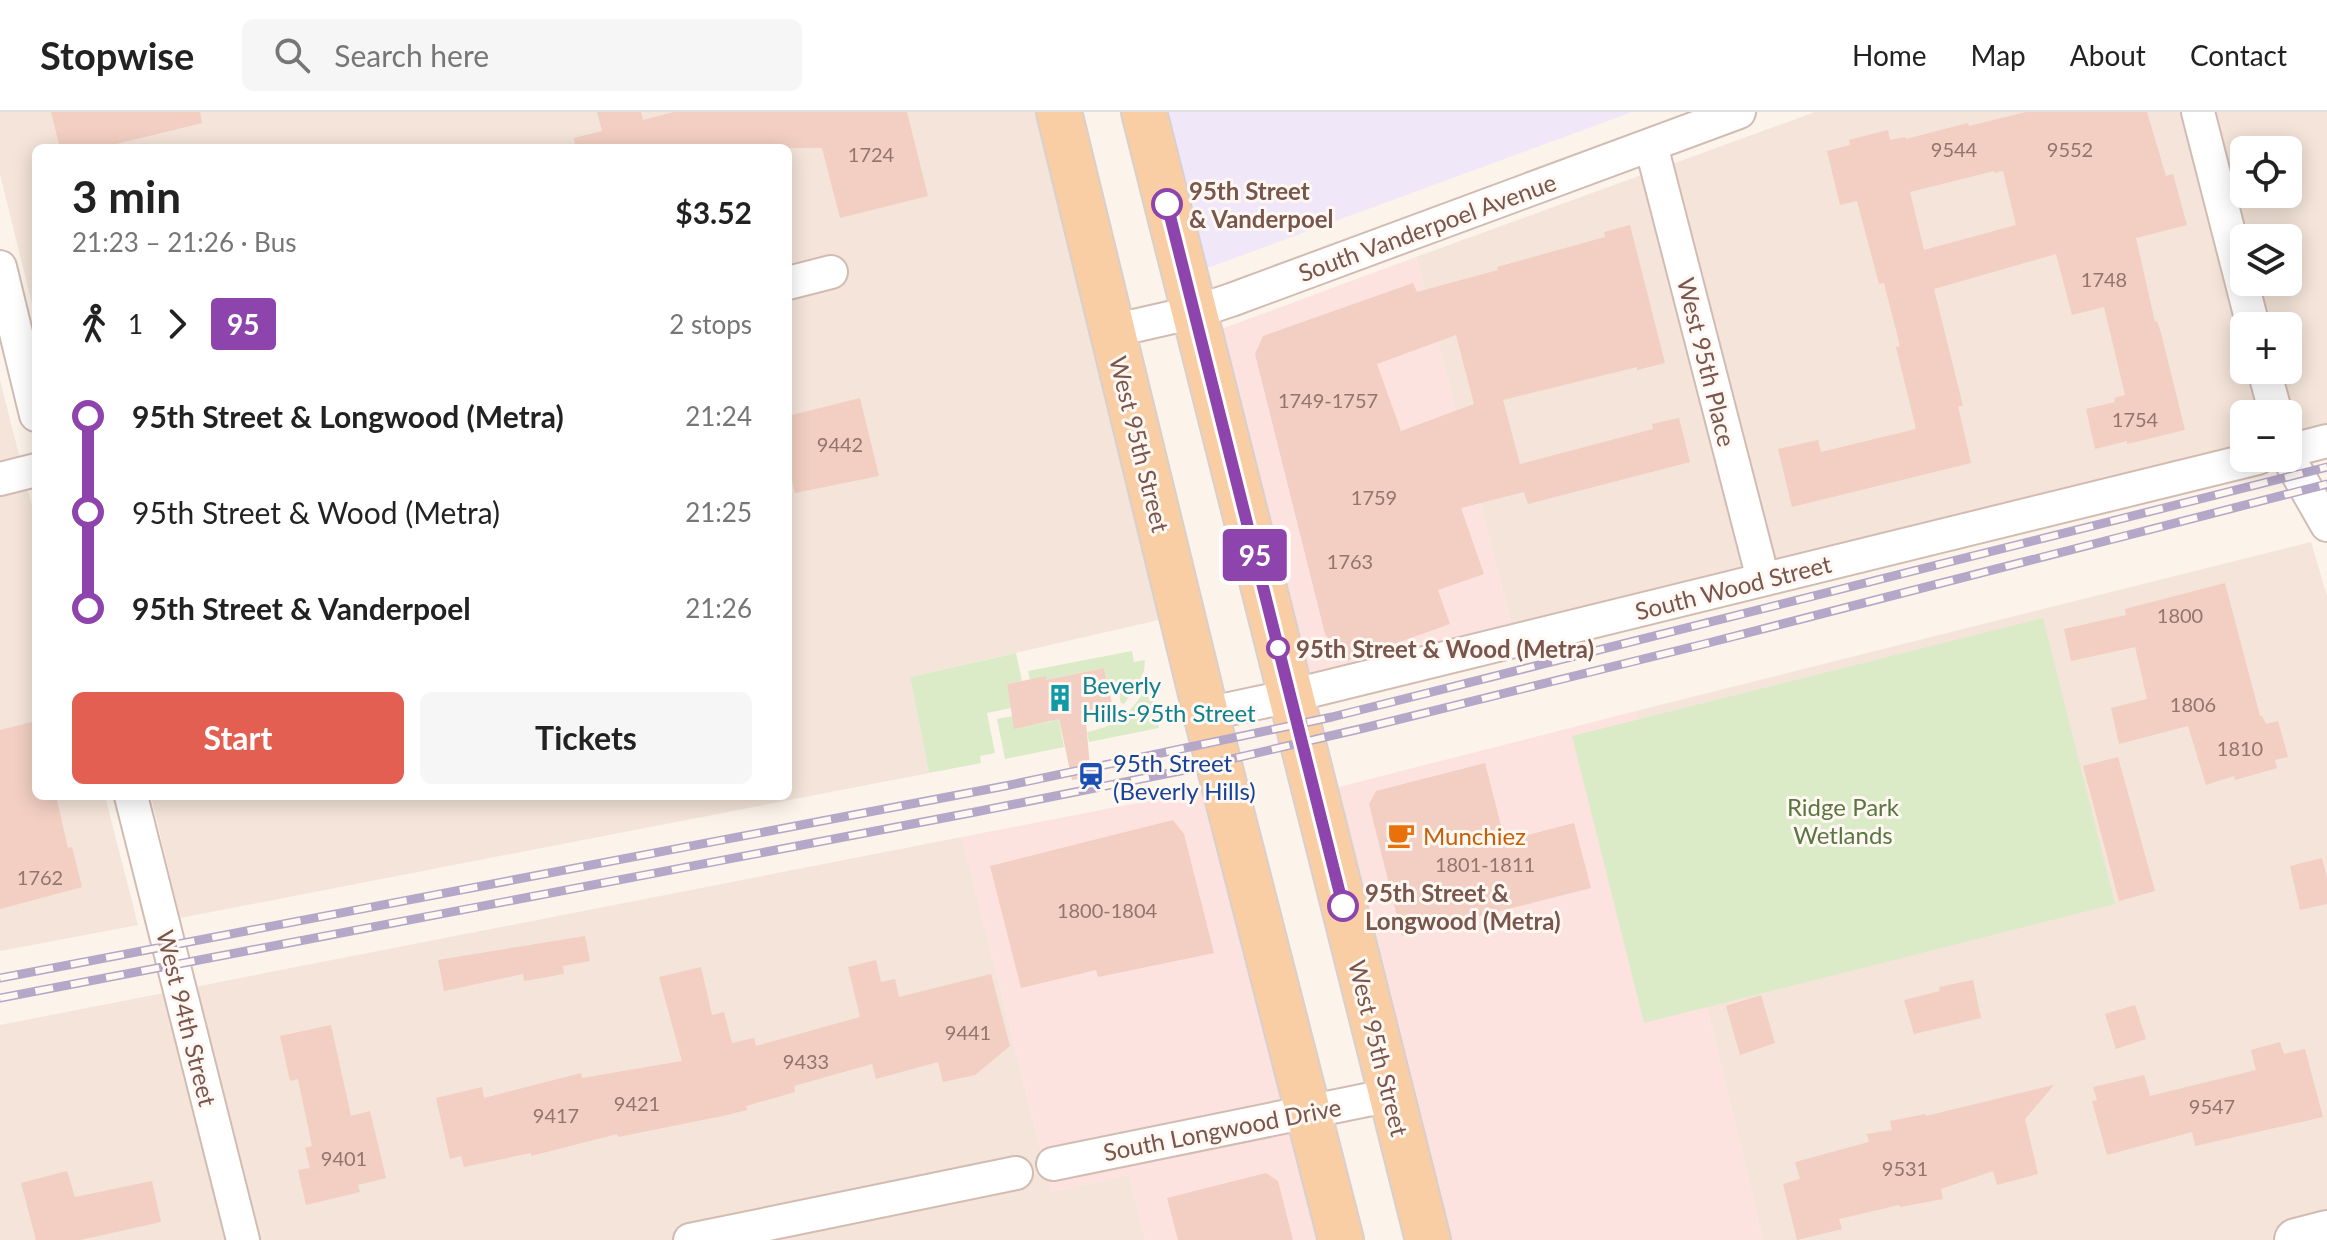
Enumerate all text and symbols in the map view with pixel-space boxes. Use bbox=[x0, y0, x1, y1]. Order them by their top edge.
search box bbox=[242, 19, 802, 91]
text: Stopwise bbox=[40, 32, 194, 78]
icon: search bbox=[270, 33, 314, 77]
text: Search here bbox=[334, 37, 489, 73]
text: Home bbox=[1852, 38, 1927, 72]
text: Map bbox=[1971, 38, 2026, 72]
text: About bbox=[2070, 38, 2146, 72]
text: Contact bbox=[2190, 38, 2287, 72]
map controls bbox=[2230, 136, 2302, 472]
button: locate bbox=[2230, 136, 2302, 208]
house number: 9544 bbox=[1931, 137, 1978, 161]
house number: 9552 bbox=[2047, 137, 2093, 161]
house number: 1724 bbox=[848, 142, 895, 166]
street label: South Vanderpoel Avenue bbox=[1294, 167, 1560, 287]
text: 3 min bbox=[72, 170, 181, 222]
place label: 95th Street & Vanderpoel bbox=[1189, 176, 1333, 233]
marker: 95th Street & Vanderpoel bbox=[1152, 189, 1182, 219]
text: $3.52 bbox=[675, 194, 752, 230]
button: layers bbox=[2230, 224, 2302, 296]
text: 21:23 – 21:26 · Bus bbox=[72, 226, 296, 258]
house number: 1748 bbox=[2081, 267, 2127, 291]
street label: West 95th Place bbox=[1672, 274, 1742, 450]
icon: walk bbox=[72, 302, 116, 346]
icon: forward bbox=[155, 302, 199, 346]
text: 95 bbox=[227, 307, 260, 341]
text: 1 bbox=[128, 308, 143, 340]
text: 2 stops bbox=[669, 308, 752, 340]
button: + bbox=[2230, 312, 2302, 384]
street label: West 95th Street bbox=[1104, 353, 1176, 535]
house number: 1749-1757 bbox=[1278, 388, 1378, 412]
text: 95th Street & Longwood (Metra) bbox=[132, 398, 564, 434]
text: 21:24 bbox=[685, 400, 752, 432]
button: − bbox=[2230, 400, 2302, 472]
house number: 1754 bbox=[2112, 407, 2159, 431]
house number: 9442 bbox=[817, 432, 863, 456]
house number: 1759 bbox=[1351, 485, 1397, 509]
text: 95th Street & Wood (Metra) bbox=[132, 494, 500, 530]
text: 21:25 bbox=[685, 496, 752, 528]
line badge: 95 bbox=[1219, 529, 1291, 581]
text: 95 bbox=[1239, 538, 1271, 572]
street label: South Wood Street bbox=[1632, 548, 1835, 625]
house number: 1763 bbox=[1327, 549, 1373, 573]
text: 95th Street & Vanderpoel bbox=[132, 590, 471, 626]
text: 21:26 bbox=[685, 592, 752, 624]
house number: 1800 bbox=[2157, 603, 2203, 627]
place label: 95th Street & Wood (Metra) bbox=[1296, 634, 1594, 663]
marker: 95th Street & Wood (Metra) bbox=[1267, 637, 1289, 659]
place label: Beverly Hills-95th Street bbox=[1082, 670, 1256, 727]
building icon: Beverly Hills-95th Street bbox=[1045, 683, 1075, 713]
button: Start bbox=[72, 692, 404, 784]
button: Tickets bbox=[420, 692, 752, 784]
house number: 1806 bbox=[2170, 692, 2216, 716]
house number: 1810 bbox=[2217, 736, 2263, 760]
place label: 95th Street (Beverly Hills) bbox=[1113, 748, 1256, 805]
station icon: 95th Street (Beverly Hills) bbox=[1076, 761, 1106, 791]
park label: Ridge Park Wetlands bbox=[1787, 792, 1900, 849]
cafe icon: Munchiez bbox=[1386, 820, 1416, 850]
place label: Munchiez bbox=[1423, 821, 1526, 850]
house number: 1801-1811 bbox=[1435, 852, 1535, 876]
house number: 1762 bbox=[17, 865, 63, 889]
place label: 95th Street & Longwood (Metra) bbox=[1365, 878, 1561, 935]
marker: 95th Street & Longwood (Metra) bbox=[1328, 891, 1358, 921]
house number: 1800-1804 bbox=[1057, 898, 1158, 922]
street label: West 94th Street bbox=[151, 927, 223, 1109]
street label: West 95th Street bbox=[1343, 957, 1415, 1139]
house number: 9441 bbox=[945, 1020, 991, 1044]
house number: 9433 bbox=[783, 1049, 829, 1073]
house number: 9421 bbox=[614, 1091, 660, 1115]
street label: South Longwood Drive bbox=[1101, 1092, 1343, 1166]
house number: 9547 bbox=[2189, 1094, 2235, 1118]
house number: 9417 bbox=[533, 1103, 579, 1127]
house number: 9401 bbox=[321, 1146, 367, 1170]
house number: 9531 bbox=[1882, 1156, 1928, 1180]

